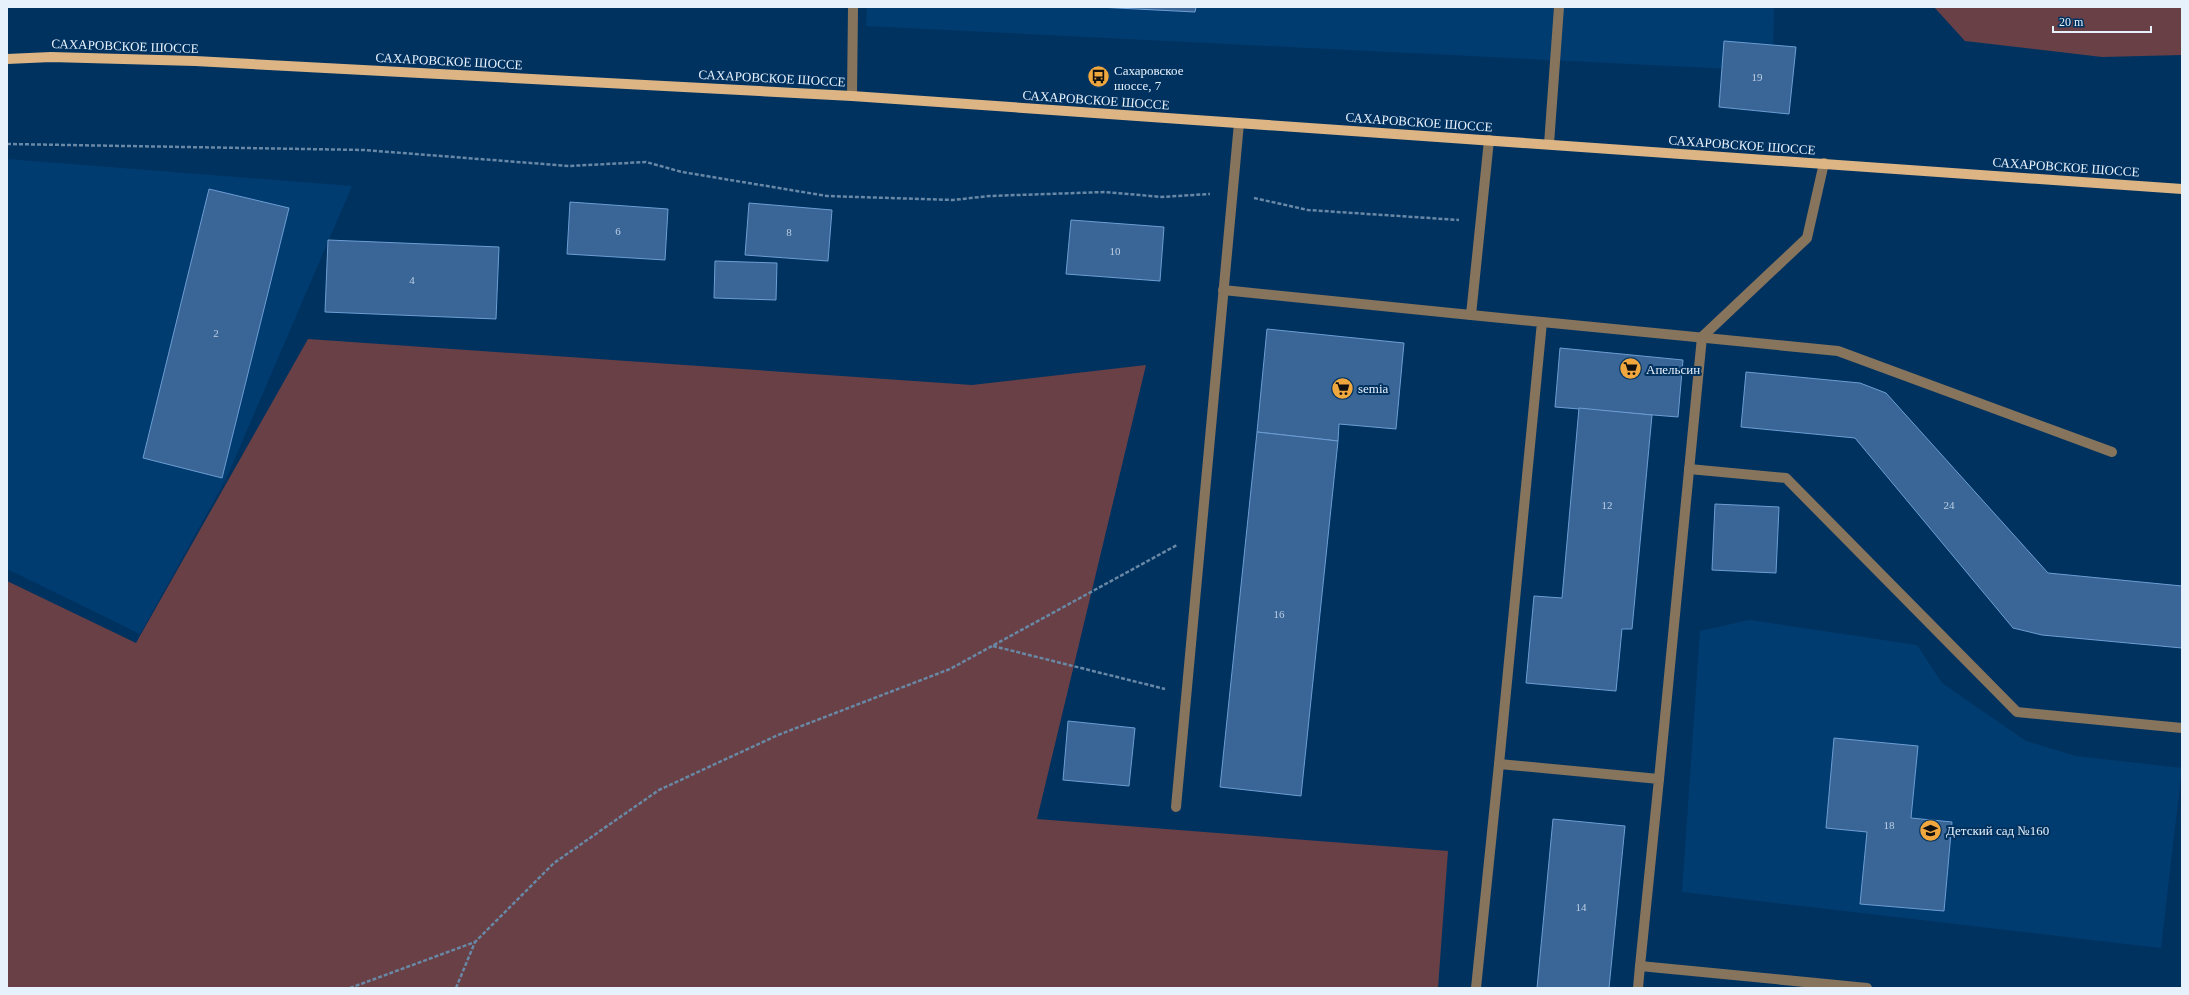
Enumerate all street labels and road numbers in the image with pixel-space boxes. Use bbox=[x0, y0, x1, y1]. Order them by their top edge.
street label: САХАРОВСКОЕ ШОССЕ bbox=[51, 36, 199, 56]
street label: САХАРОВСКОЕ ШОССЕ bbox=[375, 50, 523, 72]
street label: САХАРОВСКОЕ ШОССЕ bbox=[698, 67, 846, 89]
street label: САХАРОВСКОЕ ШОССЕ bbox=[1022, 87, 1170, 113]
street label: САХАРОВСКОЕ ШОССЕ bbox=[1345, 109, 1493, 135]
street label: САХАРОВСКОЕ ШОССЕ bbox=[1668, 132, 1816, 158]
street label: САХАРОВСКОЕ ШОССЕ bbox=[1992, 154, 2140, 180]

